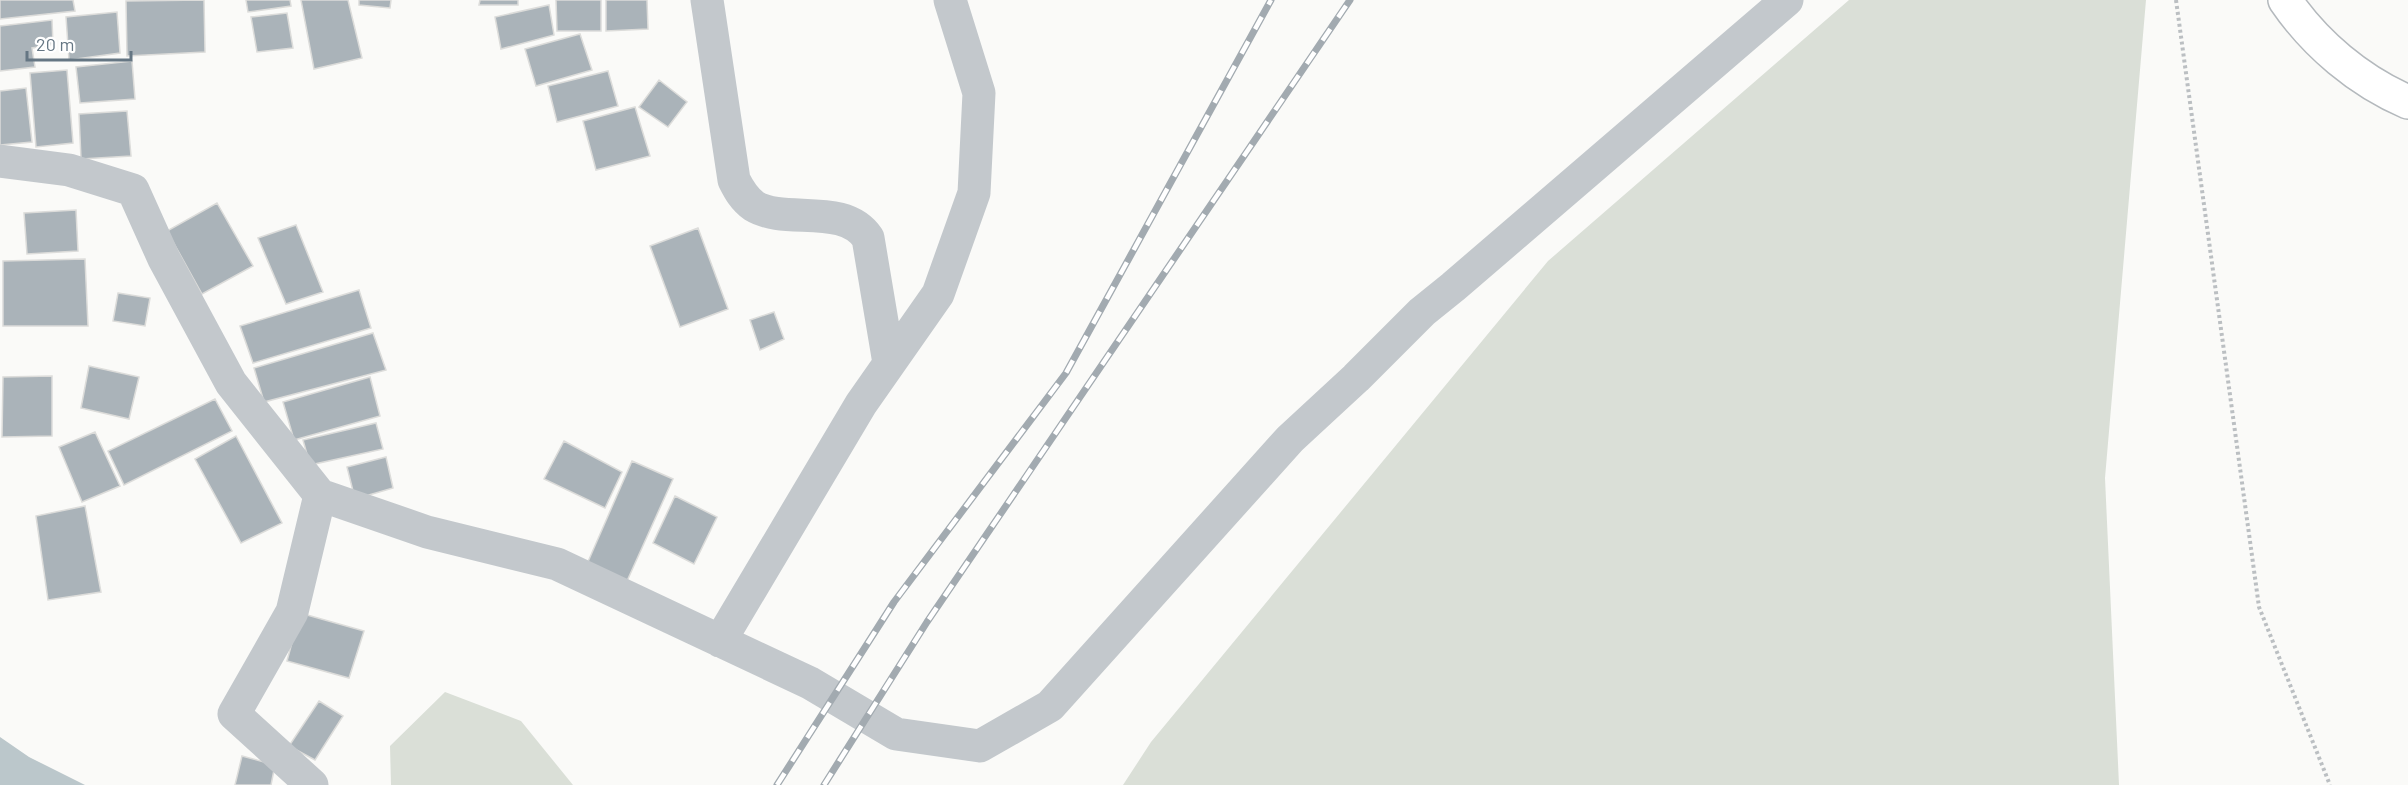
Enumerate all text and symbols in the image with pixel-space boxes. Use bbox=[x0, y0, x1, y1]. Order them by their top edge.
scale bar bbox=[27, 24, 130, 62]
text: 20 m bbox=[36, 33, 74, 55]

